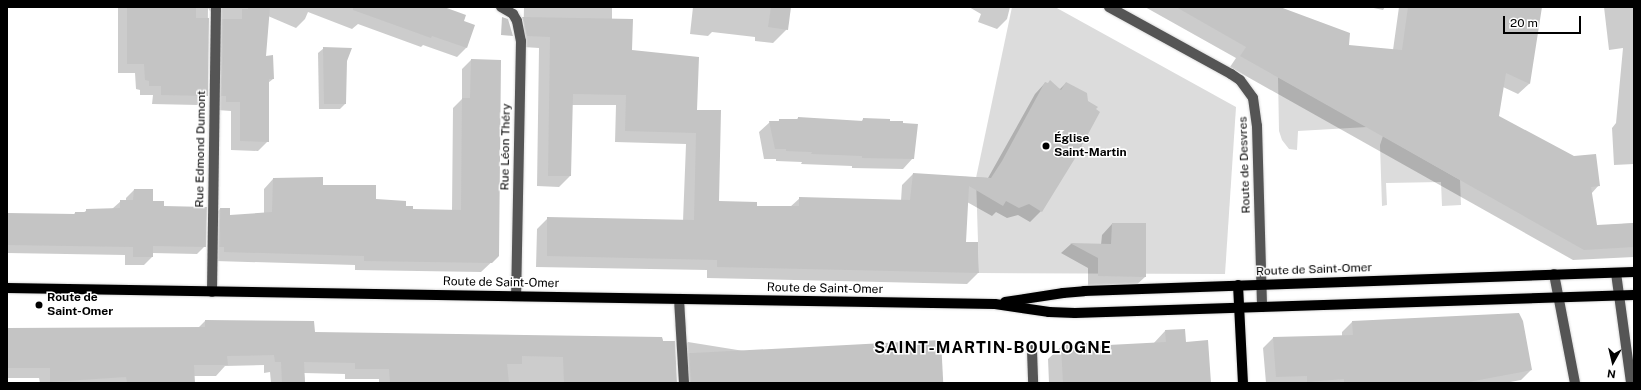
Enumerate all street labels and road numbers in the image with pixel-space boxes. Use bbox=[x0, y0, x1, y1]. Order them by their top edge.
street label: Rue Edmond Dumont bbox=[193, 90, 209, 208]
street label: Rue Léon Théry bbox=[498, 103, 514, 191]
street label: Route de Desvres bbox=[1236, 116, 1254, 214]
street label: Route de Saint-Omer bbox=[1255, 261, 1373, 279]
street label: Route de Saint-Omer bbox=[443, 275, 559, 291]
street label: Route de Saint-Omer bbox=[767, 281, 883, 297]

